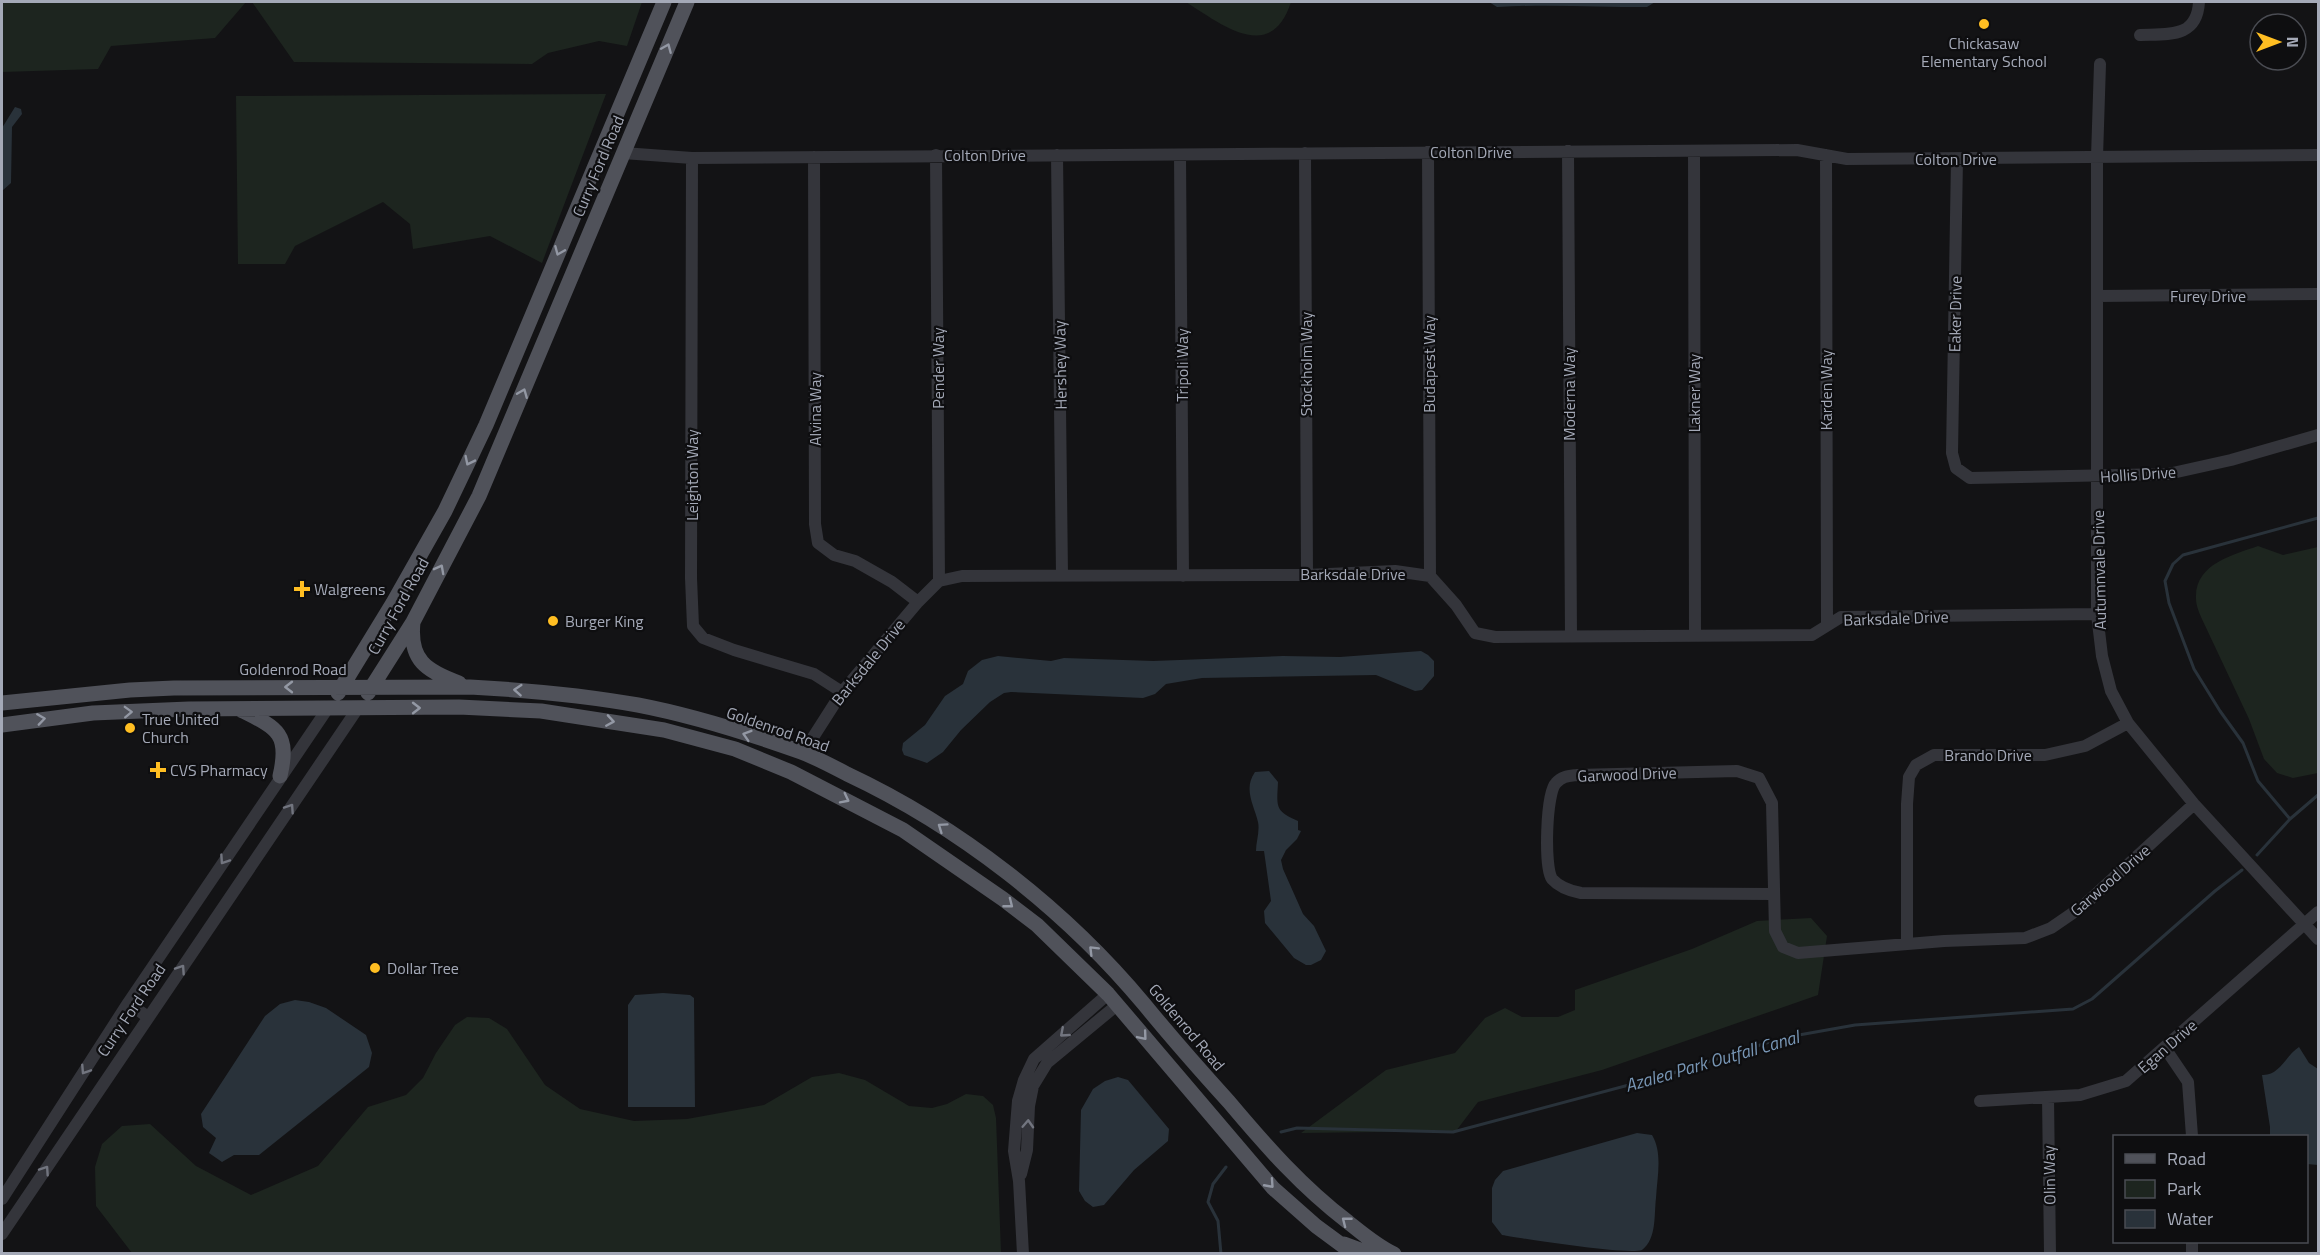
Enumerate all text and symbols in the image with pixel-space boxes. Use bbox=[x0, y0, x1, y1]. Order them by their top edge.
north arrow bbox=[2248, 12, 2308, 72]
marker: Chickasaw Elementary School bbox=[1977, 17, 1991, 31]
place label: Chickasaw Elementary School bbox=[1921, 31, 2047, 73]
text: N bbox=[2281, 36, 2305, 48]
one-way arrow bbox=[660, 43, 672, 54]
street label: Curry Ford Road bbox=[566, 112, 630, 220]
street label: Colton Drive bbox=[1430, 140, 1512, 164]
street label: Colton Drive bbox=[944, 143, 1026, 167]
street label: Colton Drive bbox=[1915, 147, 1997, 171]
one-way arrow bbox=[554, 245, 566, 256]
street label: Eaker Drive bbox=[1942, 276, 1968, 352]
street label: Furey Drive bbox=[2170, 284, 2246, 308]
street label: Stockholm Way bbox=[1294, 311, 1318, 416]
street label: Budapest Way bbox=[1417, 315, 1441, 413]
street label: Hershey Way bbox=[1047, 320, 1073, 410]
street label: Pender Way bbox=[926, 327, 950, 409]
street label: Tripoli Way bbox=[1170, 328, 1194, 402]
street label: Moderna Way bbox=[1557, 347, 1581, 441]
street label: Karden Way bbox=[1814, 349, 1838, 430]
street label: Lakner Way bbox=[1682, 353, 1706, 432]
street label: Alvina Way bbox=[803, 372, 827, 446]
one-way arrow bbox=[516, 389, 528, 400]
street label: Leighton Way bbox=[680, 429, 704, 521]
one-way arrow bbox=[464, 455, 476, 466]
street label: Hollis Drive bbox=[2099, 459, 2177, 489]
street label: Autumnvale Drive bbox=[2086, 510, 2112, 630]
street label: Curry Ford Road bbox=[361, 553, 435, 659]
street label: Barksdale Drive bbox=[1300, 562, 1406, 586]
one-way arrow bbox=[432, 565, 444, 576]
place label: Walgreens bbox=[314, 577, 385, 601]
marker: Walgreens bbox=[295, 582, 309, 596]
street label: Barksdale Drive bbox=[1843, 604, 1949, 632]
place label: Burger King bbox=[565, 609, 644, 633]
marker: Burger King bbox=[546, 614, 560, 628]
street label: Barksdale Drive bbox=[826, 614, 910, 710]
street label: Goldenrod Road bbox=[239, 657, 347, 681]
one-way arrow bbox=[285, 681, 294, 693]
one-way arrow bbox=[514, 684, 523, 697]
street label: Goldenrod Road bbox=[723, 700, 833, 758]
one-way arrow bbox=[412, 702, 421, 714]
one-way arrow bbox=[123, 706, 132, 718]
place label: True United Church bbox=[142, 707, 219, 749]
one-way arrow bbox=[36, 714, 45, 726]
one-way arrow bbox=[606, 715, 615, 727]
marker: True United Church bbox=[123, 721, 137, 735]
one-way arrow bbox=[742, 730, 753, 743]
street label: Brando Drive bbox=[1944, 743, 2032, 767]
place label: CVS Pharmacy bbox=[170, 758, 268, 782]
street label: Garwood Drive bbox=[1577, 760, 1677, 788]
marker: CVS Pharmacy bbox=[151, 763, 165, 777]
one-way arrow bbox=[839, 792, 849, 803]
one-way arrow bbox=[283, 803, 294, 814]
one-way arrow bbox=[938, 823, 949, 834]
street label: Garwood Drive bbox=[2065, 838, 2155, 922]
one-way arrow bbox=[220, 853, 231, 864]
one-way arrow bbox=[1003, 896, 1014, 907]
one-way arrow bbox=[1089, 947, 1100, 958]
place label: Dollar Tree bbox=[387, 956, 459, 980]
street label: Curry Ford Road bbox=[91, 959, 171, 1061]
marker: Dollar Tree bbox=[368, 961, 382, 975]
one-way arrow bbox=[174, 965, 185, 976]
street label: Goldenrod Road bbox=[1143, 978, 1231, 1076]
street label: Egan Drive bbox=[2132, 1013, 2202, 1079]
water label: Azalea Park Outfall Canal bbox=[1622, 1023, 1804, 1099]
one-way arrow bbox=[1060, 1026, 1071, 1037]
one-way arrow bbox=[1136, 1029, 1147, 1040]
one-way arrow bbox=[80, 1064, 92, 1074]
one-way arrow bbox=[1022, 1119, 1035, 1128]
legend bbox=[2113, 1135, 2308, 1243]
street label: Olin Way bbox=[2036, 1145, 2062, 1205]
text: Road bbox=[2167, 1145, 2206, 1172]
one-way arrow bbox=[38, 1165, 49, 1176]
text: Park bbox=[2167, 1175, 2202, 1202]
one-way arrow bbox=[1263, 1177, 1274, 1188]
text: Water bbox=[2167, 1205, 2213, 1232]
one-way arrow bbox=[1342, 1217, 1353, 1228]

